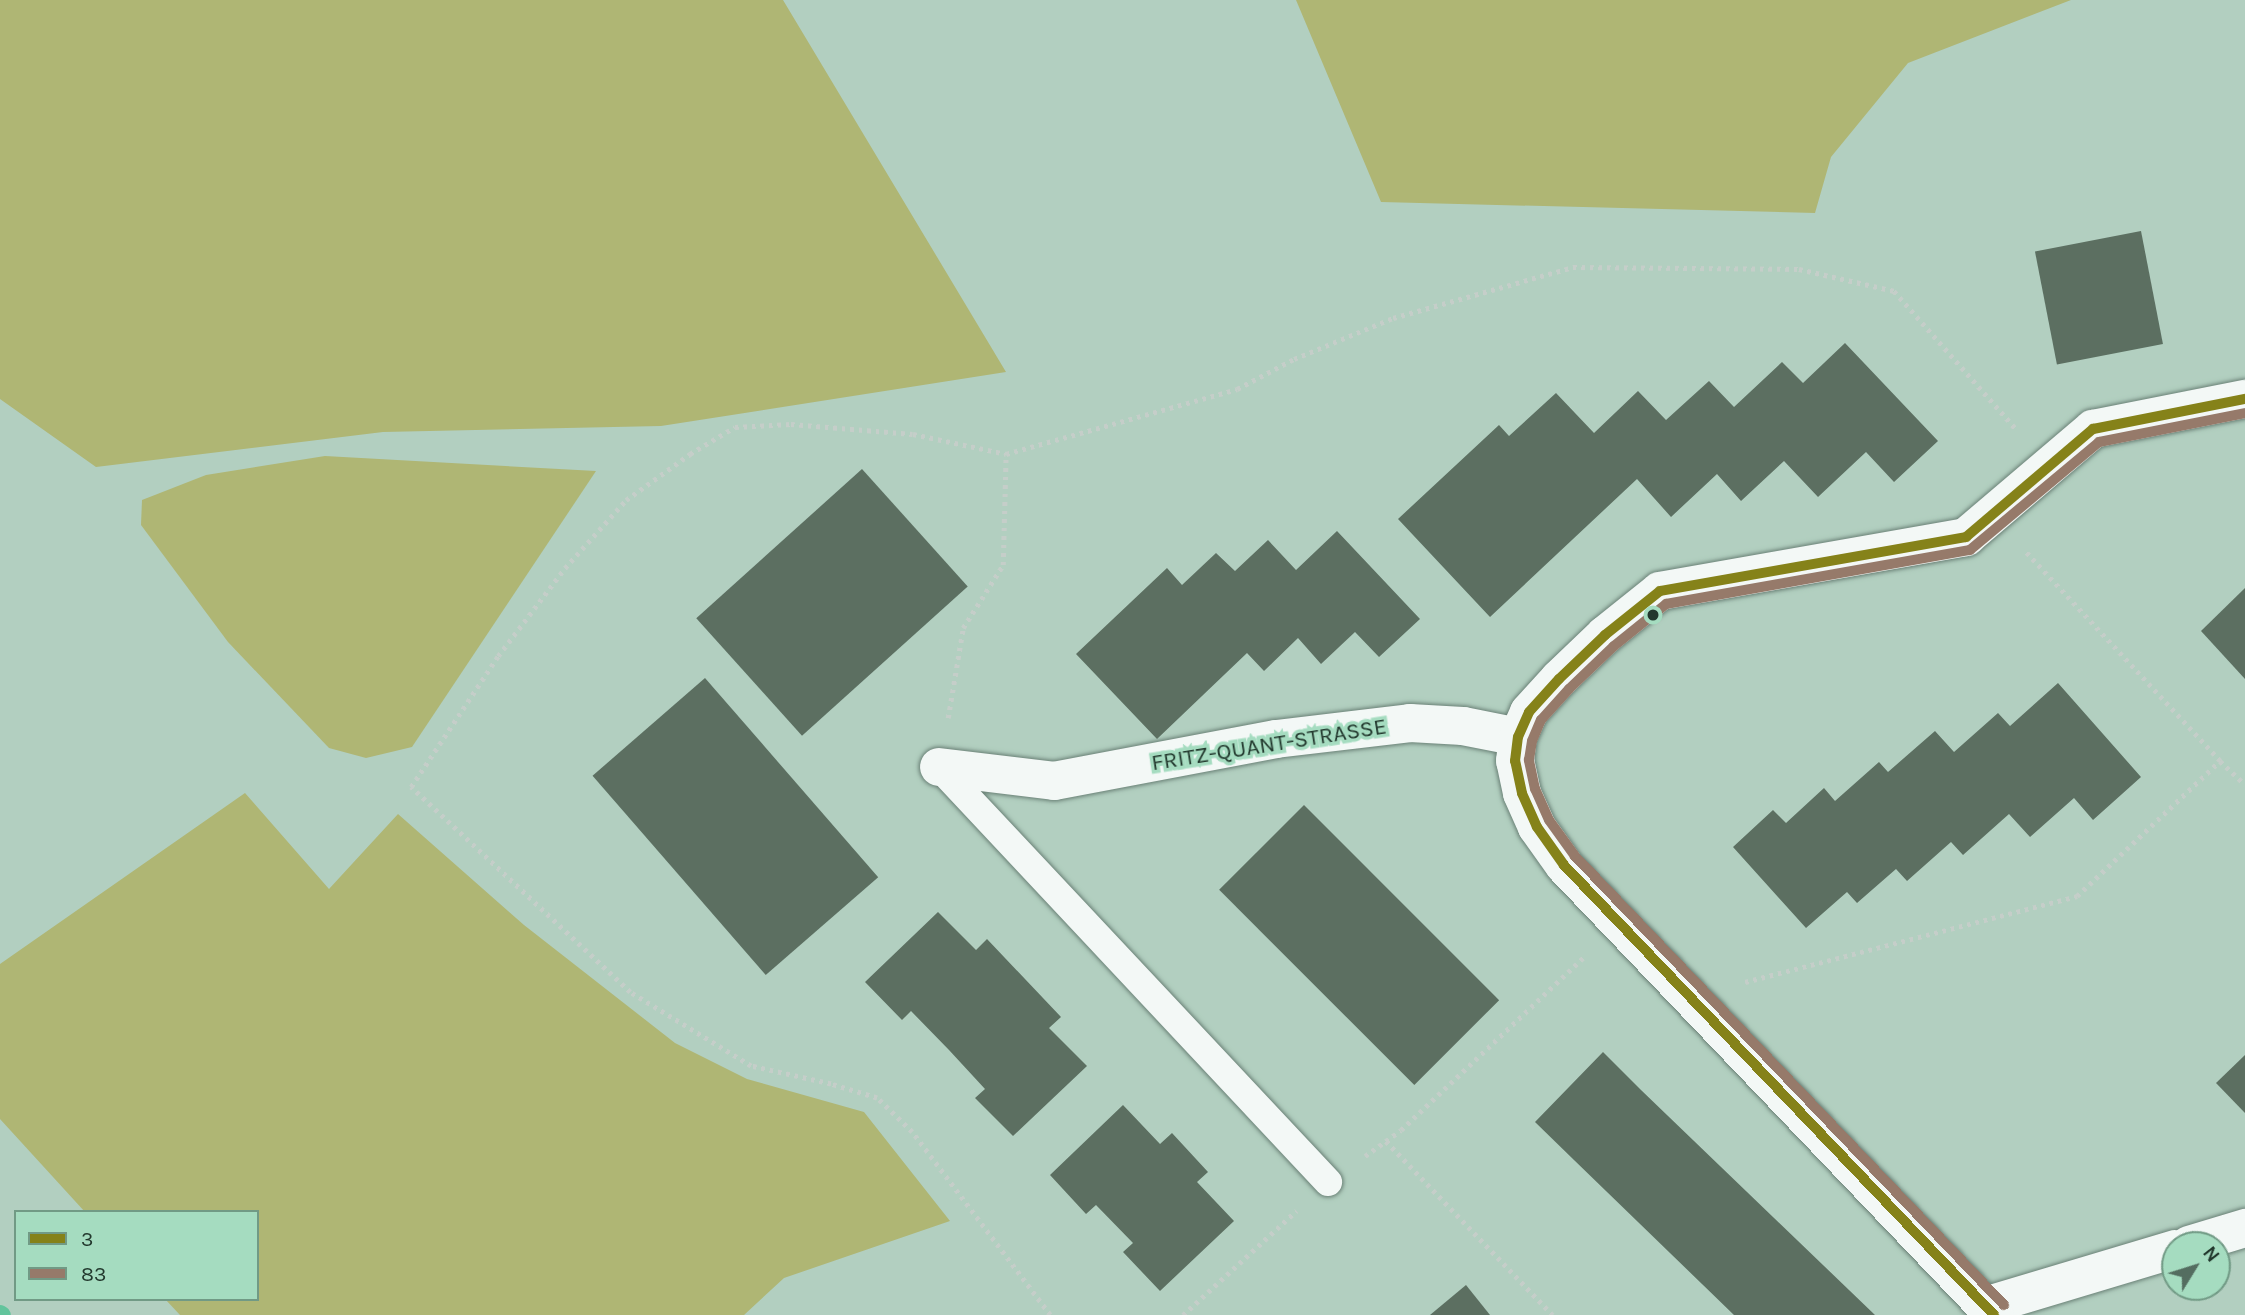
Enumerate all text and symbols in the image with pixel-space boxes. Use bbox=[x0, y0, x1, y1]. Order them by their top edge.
unlabelled marker bbox=[1646, 608, 1660, 622]
street label: FRITZ-QUANT-STRASSE bbox=[1149, 713, 1389, 777]
legend bbox=[14, 1210, 259, 1301]
text: 3 bbox=[81, 1227, 93, 1251]
north arrow bbox=[2161, 1231, 2231, 1301]
text: N bbox=[2198, 1242, 2224, 1266]
text: 83 bbox=[81, 1262, 106, 1286]

